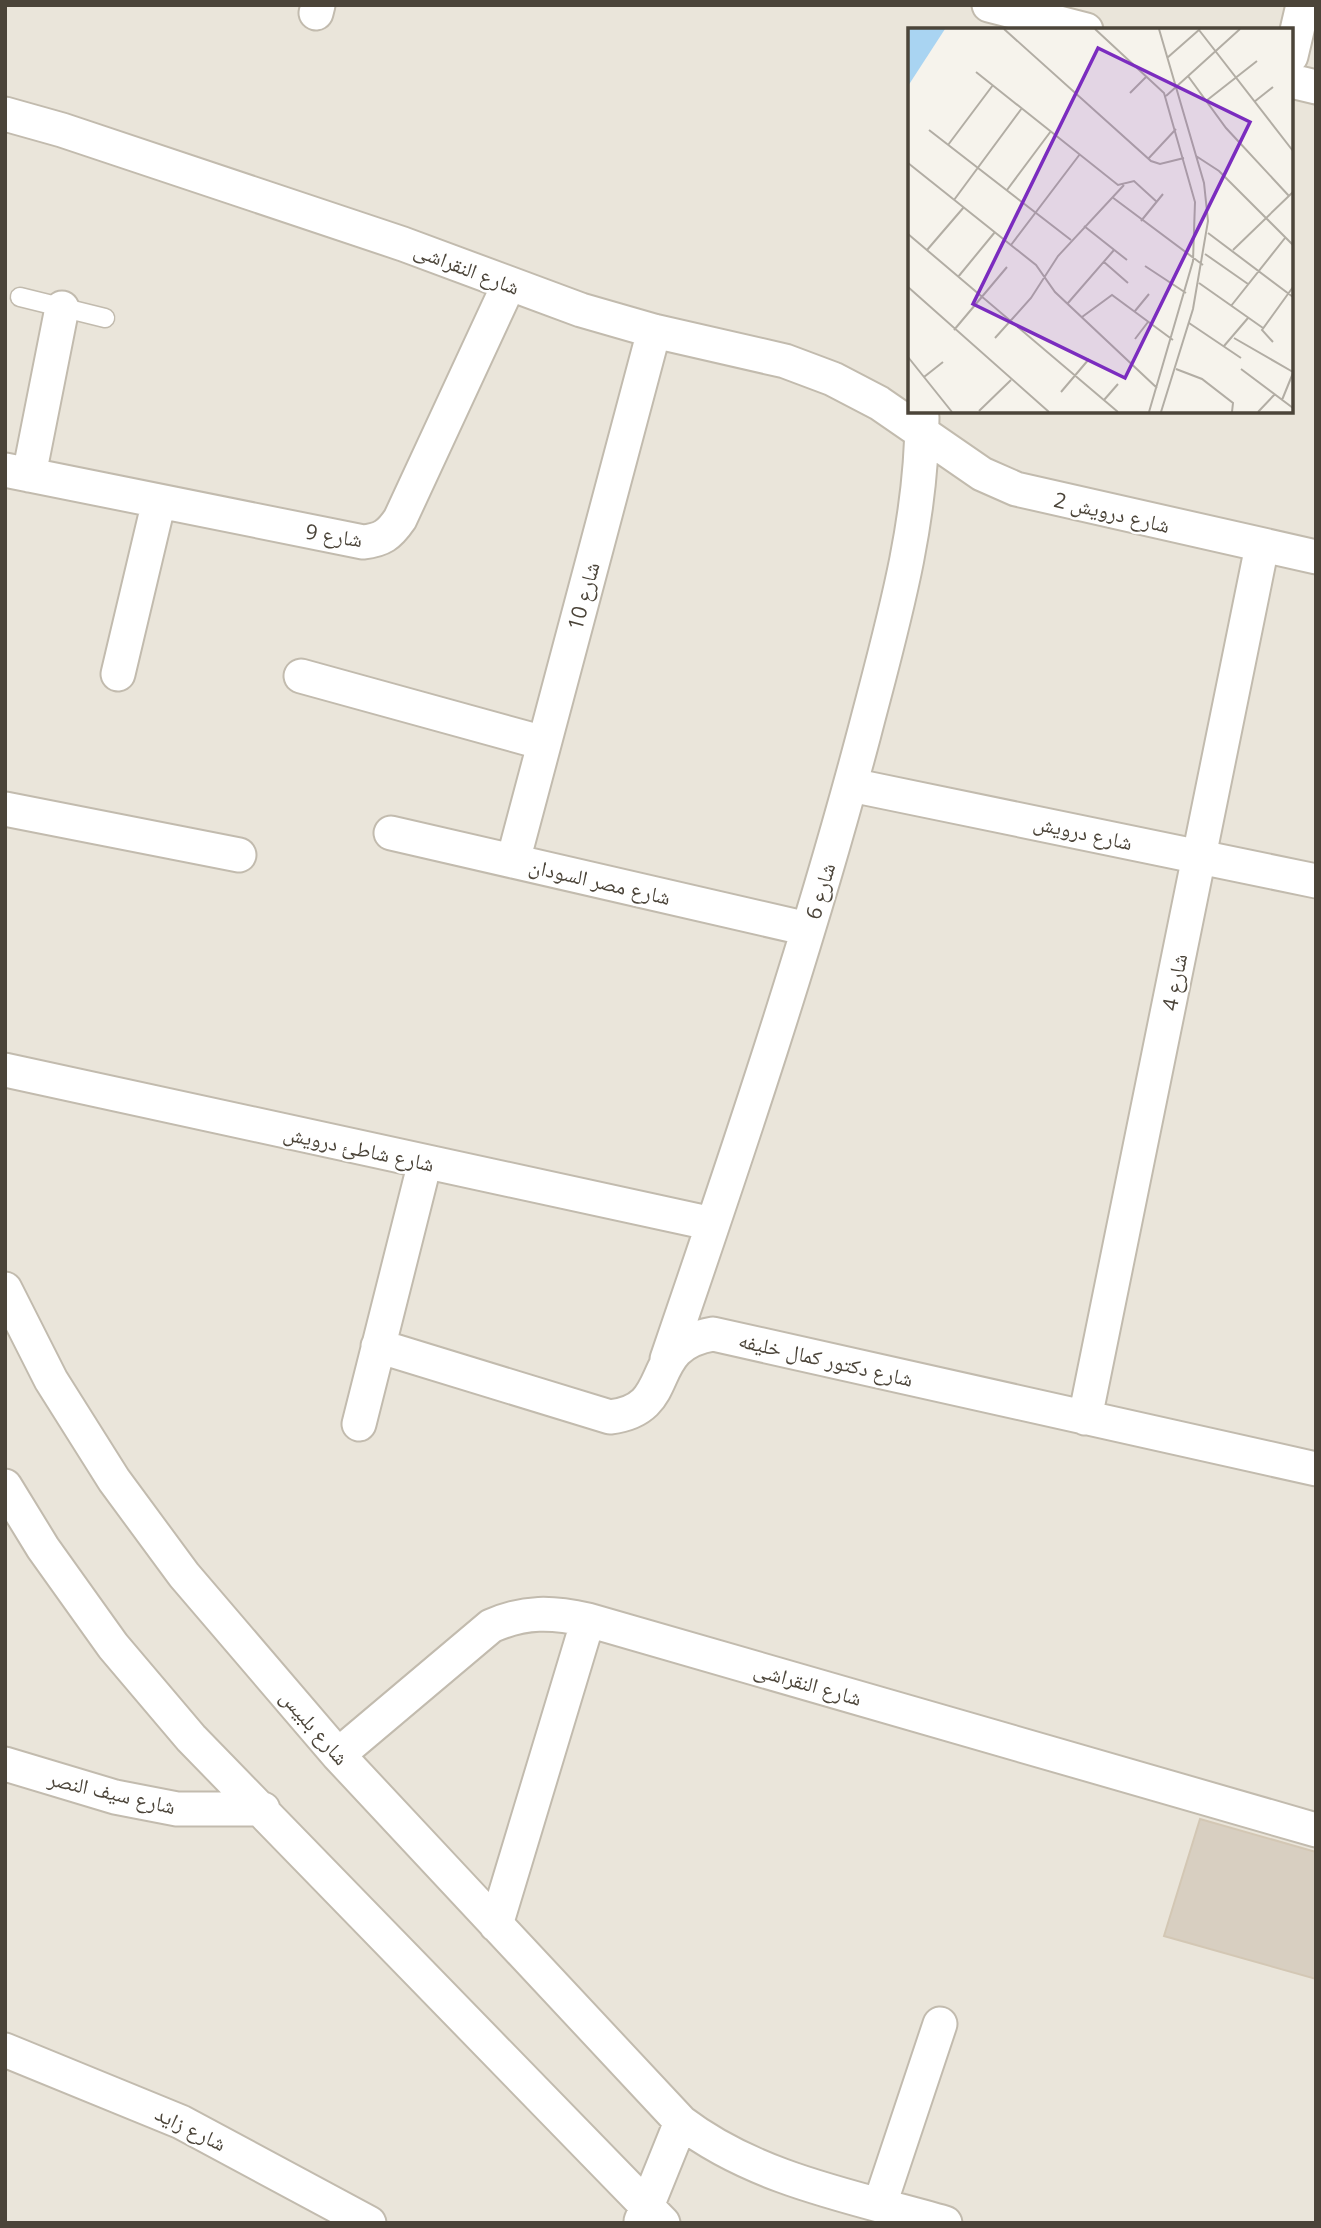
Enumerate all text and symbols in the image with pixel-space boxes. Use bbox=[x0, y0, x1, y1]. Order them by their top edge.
inset map bbox=[908, 28, 1293, 413]
street label: شارع النقراشى bbox=[410, 235, 524, 301]
street label: شارع درويش 2 bbox=[1051, 485, 1173, 539]
street label: شارع 9 bbox=[303, 517, 365, 553]
street label: شارع 10 bbox=[560, 559, 606, 633]
street label: شارع درويش bbox=[1031, 808, 1135, 856]
street label: شارع مصر السودان bbox=[526, 851, 674, 911]
street label: شارع 6 bbox=[799, 860, 841, 922]
street label: شارع 4 bbox=[1155, 951, 1193, 1013]
street label: شارع شاطئ درويش bbox=[281, 1118, 437, 1178]
street label: شارع دكتور كمال خليفه bbox=[736, 1325, 916, 1393]
street label: شارع النقراشى bbox=[751, 1654, 865, 1712]
street label: شارع بلبيس bbox=[274, 1683, 356, 1771]
street label: شارع سيف النصر bbox=[45, 1764, 178, 1820]
street label: شارع زايد bbox=[151, 2099, 231, 2157]

